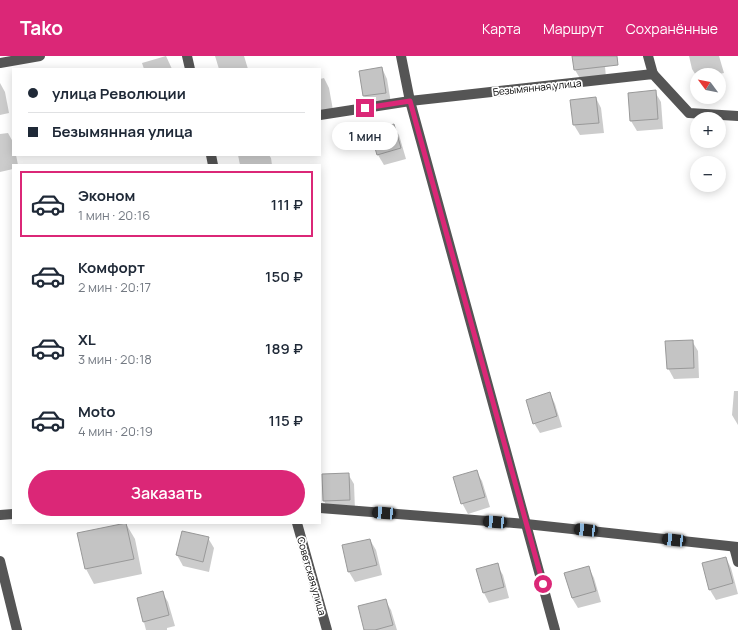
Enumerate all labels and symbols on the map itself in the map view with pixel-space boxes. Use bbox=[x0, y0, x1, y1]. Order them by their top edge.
north arrow bbox=[690, 68, 726, 104]
street label: Безымянная улица bbox=[492, 75, 582, 99]
route end bbox=[356, 99, 374, 117]
callout: 1 мин bbox=[332, 122, 398, 150]
car bbox=[372, 506, 396, 520]
car bbox=[483, 515, 507, 529]
car bbox=[573, 523, 599, 537]
car bbox=[661, 533, 687, 547]
street label: Советская улица bbox=[294, 535, 330, 617]
route start bbox=[534, 575, 552, 593]

